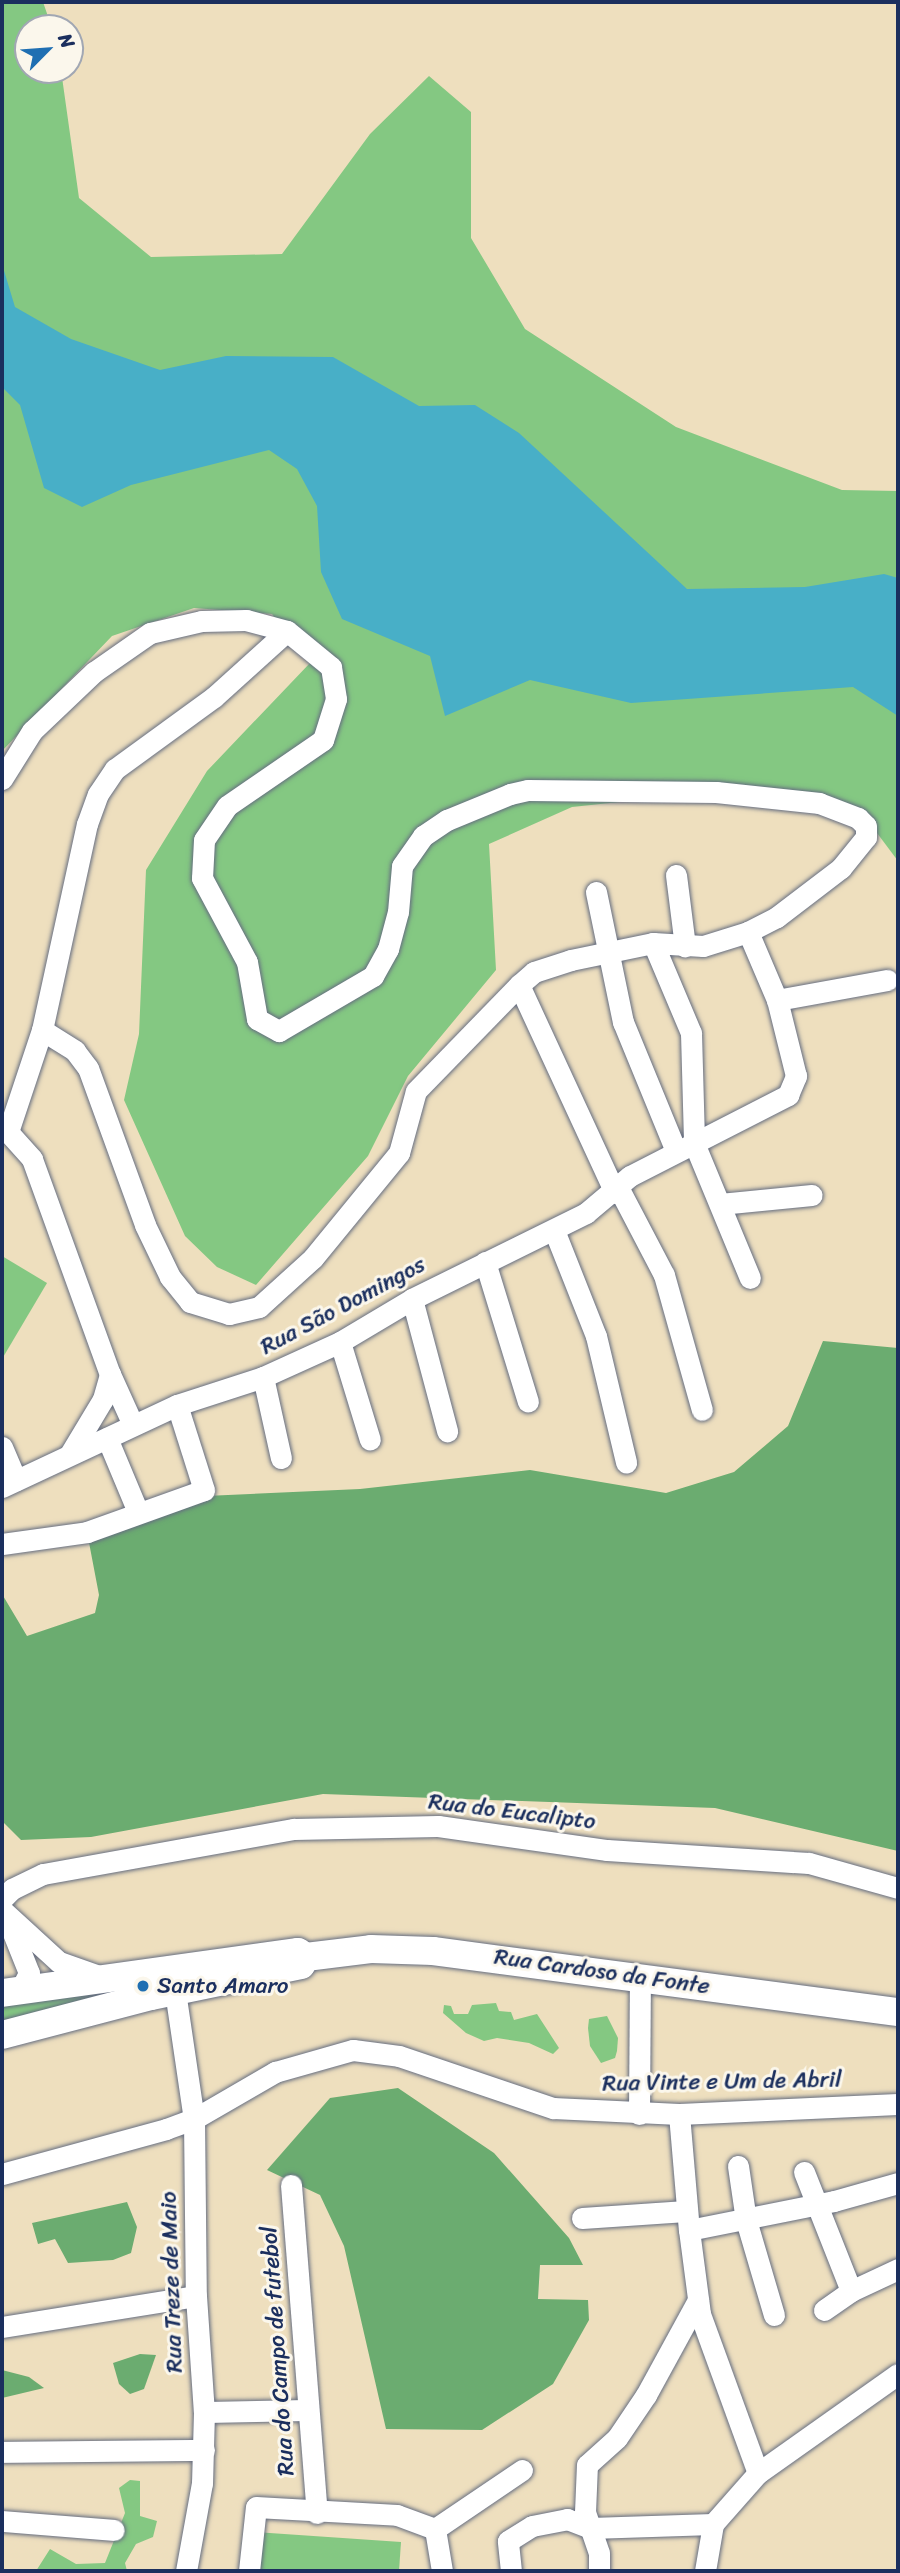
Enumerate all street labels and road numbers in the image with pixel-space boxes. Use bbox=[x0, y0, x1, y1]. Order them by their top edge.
street label: Rua São Domingos bbox=[256, 1251, 430, 1361]
street label: Rua do Eucalipto bbox=[427, 1788, 597, 1836]
street label: Rua Cardoso da Fonte bbox=[492, 1943, 712, 2001]
street label: Rua Vinte e Um de Abril bbox=[601, 2066, 843, 2098]
street label: Rua Treze de Maio bbox=[155, 2190, 189, 2374]
street label: Rua do Campo de futebol bbox=[255, 2225, 301, 2477]

